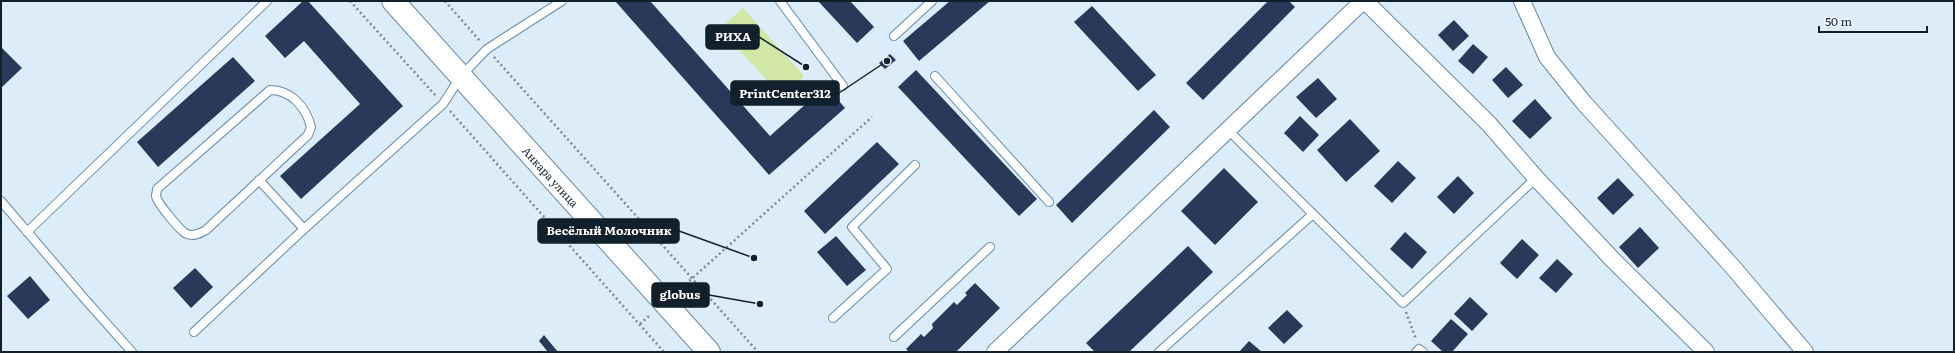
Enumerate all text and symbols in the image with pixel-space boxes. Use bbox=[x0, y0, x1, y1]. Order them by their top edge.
scale bar bbox=[1819, 8, 1927, 34]
text: 50 m bbox=[1825, 12, 1852, 30]
callout: РИХА bbox=[706, 25, 759, 49]
text: РИХА bbox=[715, 27, 751, 45]
callout: PrintCenter312 bbox=[731, 81, 839, 105]
text: PrintCenter312 bbox=[739, 84, 831, 102]
street label: Анкара улица bbox=[519, 143, 583, 210]
callout: Весёлый Молочник bbox=[538, 219, 679, 243]
text: Весёлый Молочник bbox=[547, 221, 672, 239]
callout: globus bbox=[652, 283, 709, 307]
text: globus bbox=[660, 285, 700, 303]

